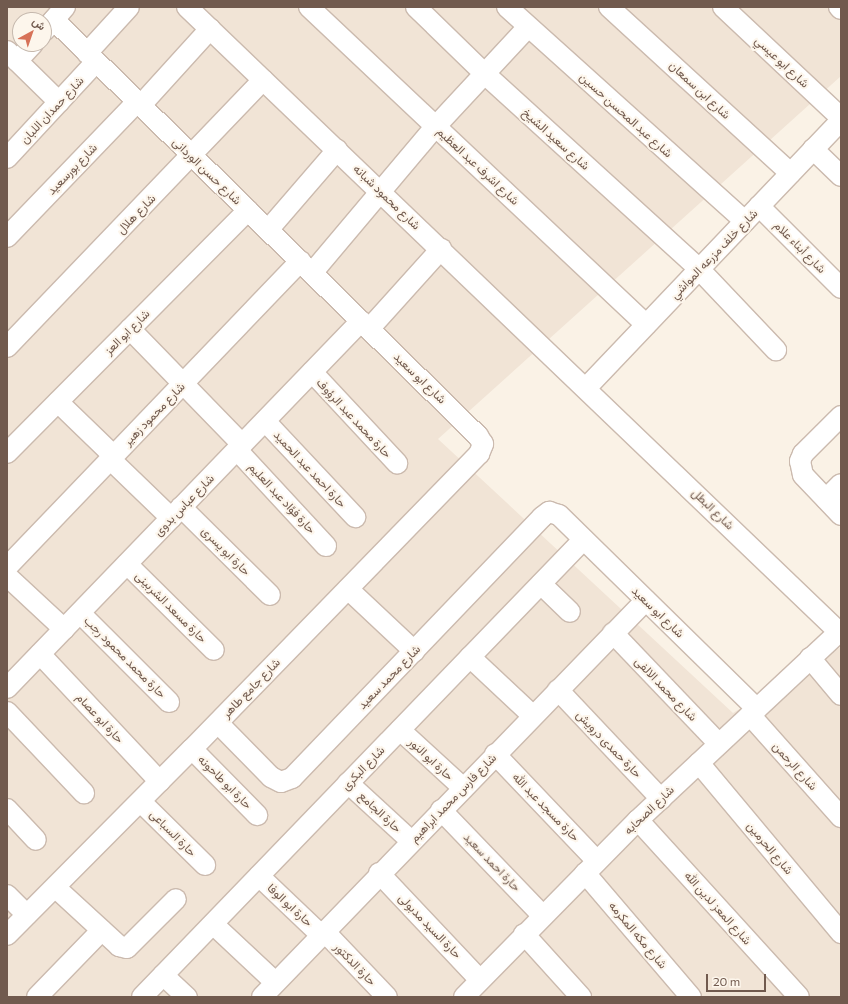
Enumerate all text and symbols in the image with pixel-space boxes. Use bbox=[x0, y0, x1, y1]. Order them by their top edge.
north arrow bbox=[12, 12, 52, 52]
text: ش bbox=[30, 14, 49, 32]
street label: شارع ابو عيسي bbox=[752, 33, 812, 91]
street label: شارع ابن سمعان bbox=[667, 58, 733, 122]
street label: شارع عبد المحسن حسين bbox=[577, 70, 675, 160]
street label: شارع حمدان اللبان bbox=[17, 73, 87, 147]
street label: شارع سعيد الشيخ bbox=[519, 105, 593, 173]
street label: شارع اشرف عبد العظيم bbox=[434, 124, 522, 208]
street label: شارع حسن الوردانى bbox=[170, 135, 244, 207]
street label: شارع بورسعيد bbox=[44, 140, 100, 198]
street label: شارع محمود شبانه bbox=[350, 161, 424, 233]
street label: شارع هلال bbox=[114, 191, 158, 237]
street label: شارع خلف مزرعه المواشي bbox=[667, 206, 761, 302]
street label: شارع أبناء علام bbox=[771, 218, 829, 276]
street label: شارع ابو العز bbox=[101, 306, 153, 358]
street label: شارع ابو سعيد bbox=[391, 349, 449, 407]
street label: حارة محمد عبد الرؤوف bbox=[314, 375, 394, 461]
street label: شارع محمود زهير bbox=[120, 379, 188, 449]
street label: حارة احمد عبد الحميد bbox=[271, 428, 349, 510]
street label: حارة فؤاد عبد العليم bbox=[245, 459, 319, 537]
street label: شارع عباس بدوى bbox=[151, 471, 217, 539]
street label: شارع البطل bbox=[689, 485, 737, 533]
street label: حارة ابو يسرى bbox=[199, 524, 253, 578]
street label: حارة مسعد الشربينى bbox=[132, 568, 210, 646]
street label: شارع ابو سعيد bbox=[629, 583, 687, 641]
street label: حارة محمد محمود رجب bbox=[81, 613, 169, 701]
street label: شارع محمد سعيد bbox=[355, 642, 423, 712]
street label: شارع محمد الالفى bbox=[632, 654, 700, 724]
street label: شارع جامع طاهر bbox=[219, 655, 283, 721]
street label: حارة ابو عصام bbox=[73, 690, 127, 746]
street label: حارة حمدى درويش bbox=[573, 707, 645, 781]
street label: حارة ابو النور bbox=[406, 735, 456, 783]
street label: شارع الرحمن bbox=[770, 739, 820, 793]
street label: شارع البكرى bbox=[338, 743, 388, 793]
street label: شارع فارس محمد ابراهيم bbox=[407, 751, 499, 845]
street label: حارة ابو طاحونه bbox=[195, 752, 255, 812]
street label: حارة مسجد عبد الله bbox=[510, 770, 582, 844]
street label: شارع الصحابه bbox=[621, 783, 677, 837]
street label: حارة الجامع bbox=[356, 789, 404, 835]
street label: حارة السباعى bbox=[147, 807, 199, 859]
street label: شارع الحرمين bbox=[744, 819, 796, 877]
street label: حارة احمد سعيد bbox=[461, 830, 523, 894]
street label: شارع المعز لدين الله bbox=[681, 868, 755, 948]
street label: حارة ابو الوفا bbox=[264, 881, 316, 929]
street label: حارة السيد مدبولى bbox=[395, 891, 465, 961]
street label: شارع مكه المكرمه bbox=[606, 899, 670, 971]
street label: حارة الدكتور bbox=[331, 940, 379, 988]
scale bar bbox=[708, 966, 768, 992]
text: 20 m bbox=[713, 974, 740, 988]

